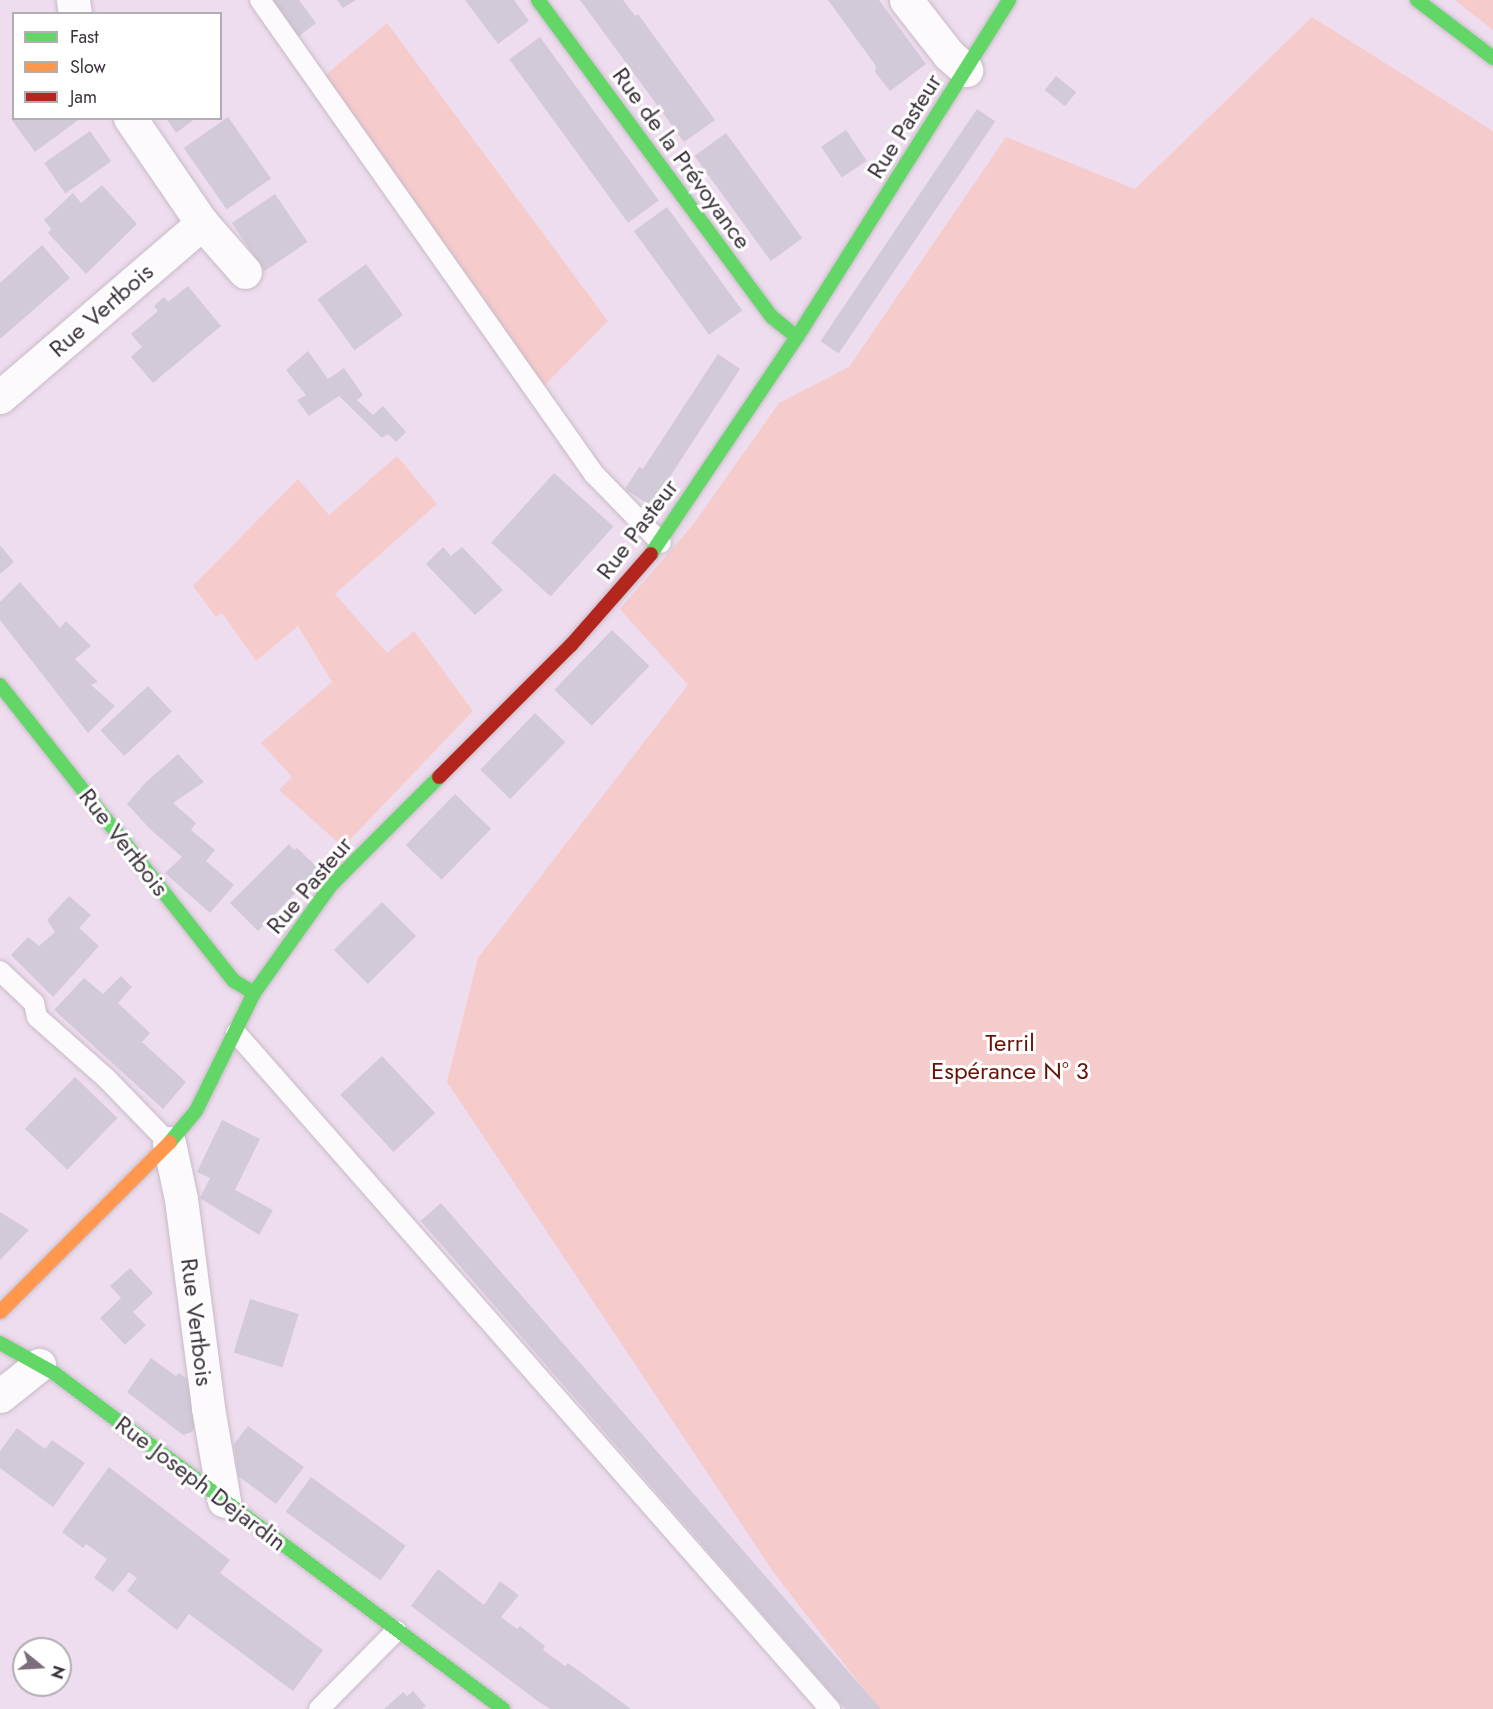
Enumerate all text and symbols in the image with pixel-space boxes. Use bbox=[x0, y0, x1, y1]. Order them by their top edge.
legend bbox=[12, 12, 222, 120]
text: Fast bbox=[70, 24, 99, 50]
text: Slow bbox=[70, 54, 106, 80]
street label: Rue de la Prévoyance bbox=[606, 62, 758, 254]
street label: Rue Pasteur bbox=[860, 68, 948, 184]
text: Jam bbox=[70, 84, 97, 110]
street label: Rue Vertbois bbox=[43, 257, 159, 363]
street label: Rue Pasteur bbox=[590, 473, 684, 585]
street label: Rue Vertbois bbox=[73, 782, 175, 902]
street label: Rue Pasteur bbox=[260, 830, 358, 940]
park label: Terril Espérance N° 3 bbox=[931, 1029, 1089, 1085]
street label: Rue Vertbois bbox=[175, 1256, 219, 1388]
street label: Rue Joseph Dejardin bbox=[110, 1409, 292, 1557]
north arrow bbox=[12, 1637, 72, 1697]
text: N bbox=[45, 1662, 71, 1682]

